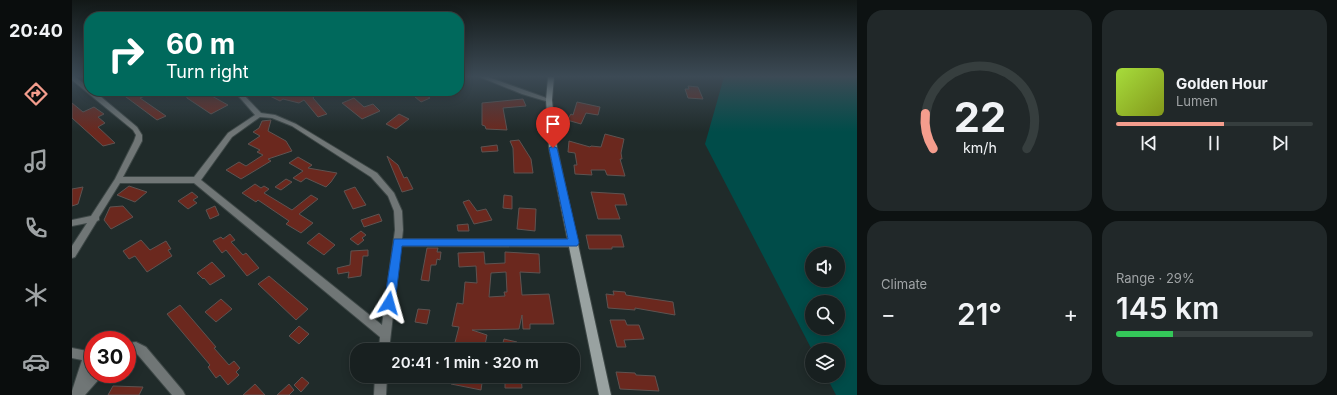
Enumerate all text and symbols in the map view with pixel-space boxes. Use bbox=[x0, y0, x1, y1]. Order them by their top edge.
text: 20:40 bbox=[9, 20, 63, 41]
text: 60 m bbox=[166, 27, 235, 61]
icon: right bbox=[100, 28, 152, 80]
text: Turn right bbox=[166, 61, 249, 82]
text: Golden Hour bbox=[1176, 74, 1268, 93]
icon: directions bbox=[22, 80, 50, 108]
text: 22 bbox=[953, 91, 1006, 141]
text: Lumen bbox=[1176, 93, 1218, 109]
pin bbox=[536, 107, 570, 148]
icon: arrive bbox=[542, 113, 564, 135]
icon: previous bbox=[1138, 132, 1160, 154]
icon: pause bbox=[1203, 132, 1225, 154]
icon: next bbox=[1269, 132, 1291, 154]
text: km/h bbox=[963, 138, 996, 155]
icon: music bbox=[22, 147, 50, 175]
icon: phone bbox=[22, 214, 50, 242]
map controls bbox=[805, 247, 845, 383]
button: sound bbox=[805, 247, 845, 287]
text: Range · 29% bbox=[1116, 270, 1195, 286]
text: Climate bbox=[881, 276, 927, 292]
icon: climate bbox=[22, 281, 50, 309]
position arrow bbox=[368, 282, 410, 324]
text: 145 km bbox=[1116, 290, 1219, 326]
button: search bbox=[805, 295, 845, 335]
text: 21° bbox=[957, 296, 1002, 332]
text: − bbox=[881, 301, 896, 327]
text: + bbox=[1063, 301, 1078, 327]
speed limit sign: 30 bbox=[84, 331, 136, 383]
button: layers bbox=[805, 343, 845, 383]
icon: car bbox=[22, 348, 50, 376]
text: 20:41 · 1 min · 320 m bbox=[391, 353, 539, 372]

